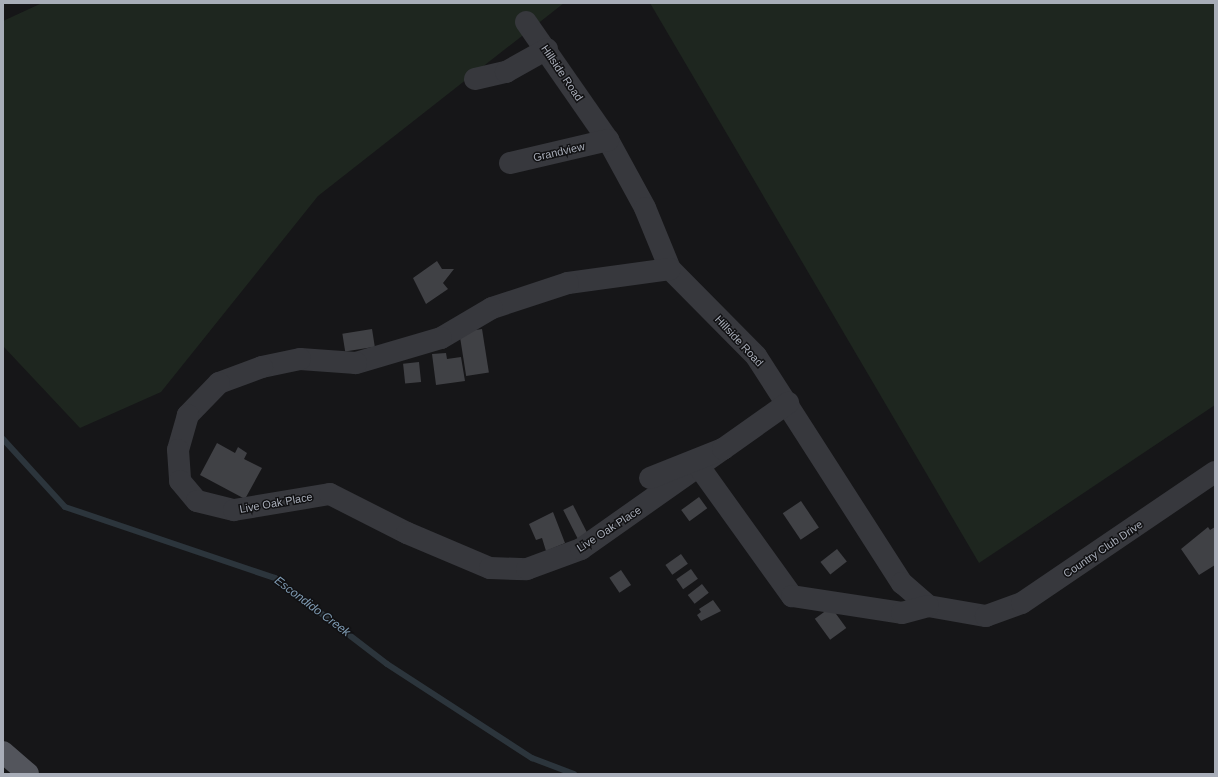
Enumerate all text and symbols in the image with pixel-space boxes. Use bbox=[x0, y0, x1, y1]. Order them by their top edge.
street label: Hillside Road bbox=[538, 42, 586, 104]
street label: Grandview bbox=[532, 140, 586, 164]
street label: Hillside Road bbox=[712, 313, 766, 369]
street label: Live Oak Place bbox=[238, 490, 314, 516]
street label: Live Oak Place bbox=[574, 503, 644, 555]
street label: Country Club Drive bbox=[1061, 518, 1145, 580]
water label: Escondido Creek bbox=[271, 574, 353, 640]

